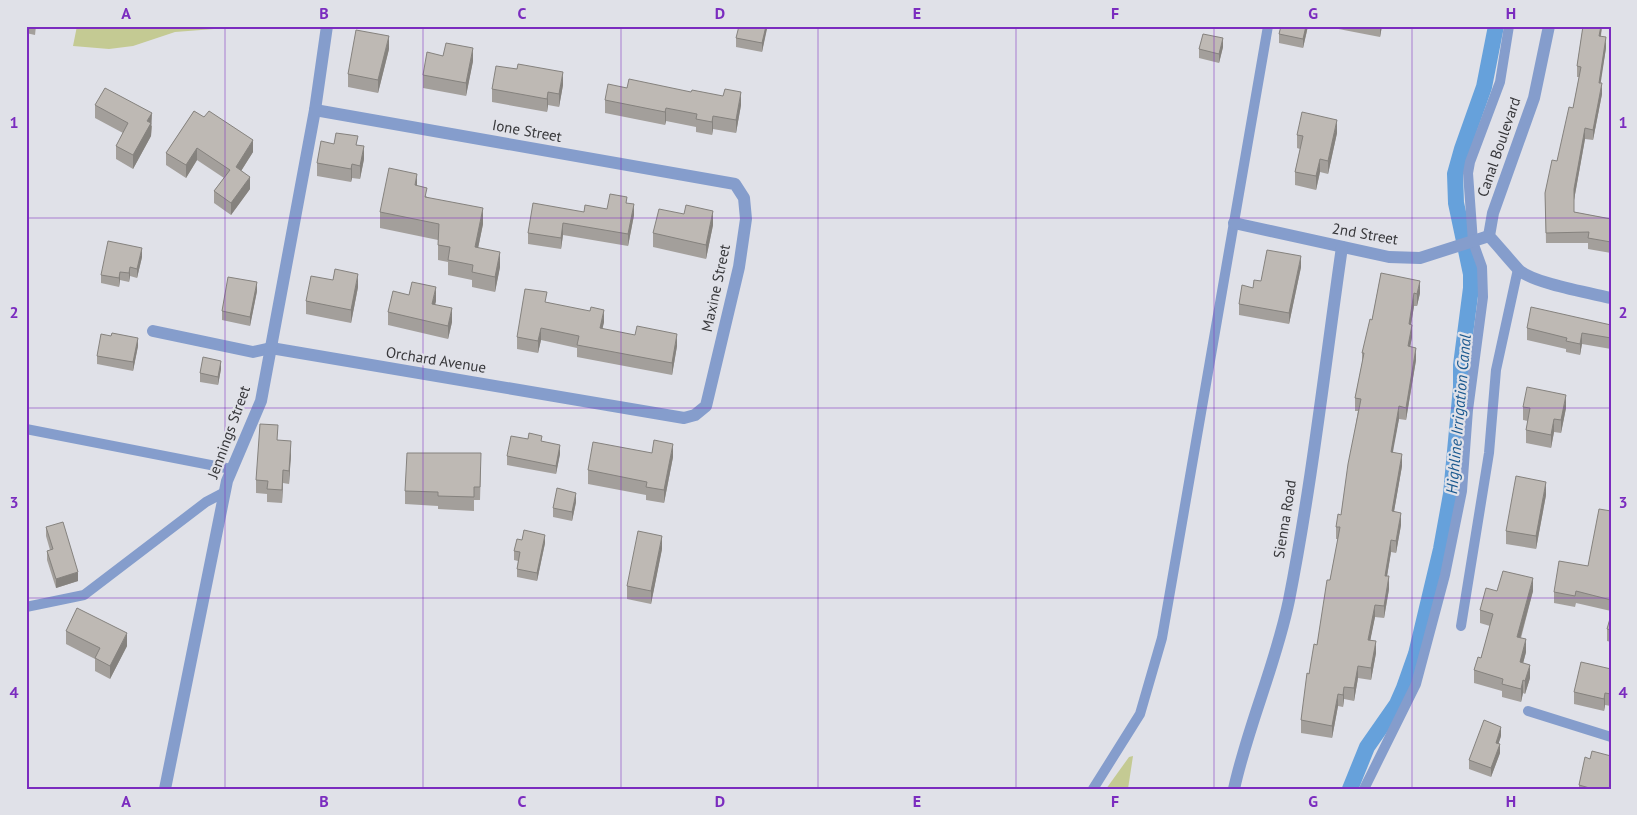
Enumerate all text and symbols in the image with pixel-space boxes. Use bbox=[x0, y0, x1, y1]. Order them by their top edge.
text: A bbox=[121, 3, 131, 23]
text: B bbox=[319, 3, 329, 23]
text: C bbox=[518, 3, 527, 23]
text: D bbox=[715, 3, 725, 23]
text: E bbox=[913, 3, 921, 23]
text: F bbox=[1111, 3, 1119, 23]
text: G bbox=[1308, 3, 1318, 23]
text: H bbox=[1506, 3, 1516, 23]
street label: Canal Boulevard bbox=[1473, 94, 1524, 199]
text: 1 bbox=[9, 112, 19, 132]
text: 1 bbox=[1618, 112, 1628, 132]
street label: Ione Street bbox=[491, 115, 563, 146]
street label: 2nd Street bbox=[1331, 218, 1400, 249]
street label: Maxine Street bbox=[697, 242, 734, 333]
text: 2 bbox=[9, 302, 19, 322]
text: 2 bbox=[1618, 302, 1628, 322]
water label: Highline Irrigation Canal bbox=[1441, 333, 1475, 495]
street label: Orchard Avenue bbox=[385, 342, 488, 377]
street label: Jennings Street bbox=[203, 383, 254, 482]
street label: Sienna Road bbox=[1269, 478, 1300, 560]
text: 3 bbox=[9, 492, 19, 512]
text: 3 bbox=[1618, 492, 1628, 512]
text: 4 bbox=[9, 682, 19, 702]
text: 4 bbox=[1618, 682, 1628, 702]
text: A bbox=[121, 791, 131, 811]
text: B bbox=[319, 791, 329, 811]
text: C bbox=[518, 791, 527, 811]
text: D bbox=[715, 791, 725, 811]
text: E bbox=[913, 791, 921, 811]
text: F bbox=[1111, 791, 1119, 811]
text: G bbox=[1308, 791, 1318, 811]
text: H bbox=[1506, 791, 1516, 811]

